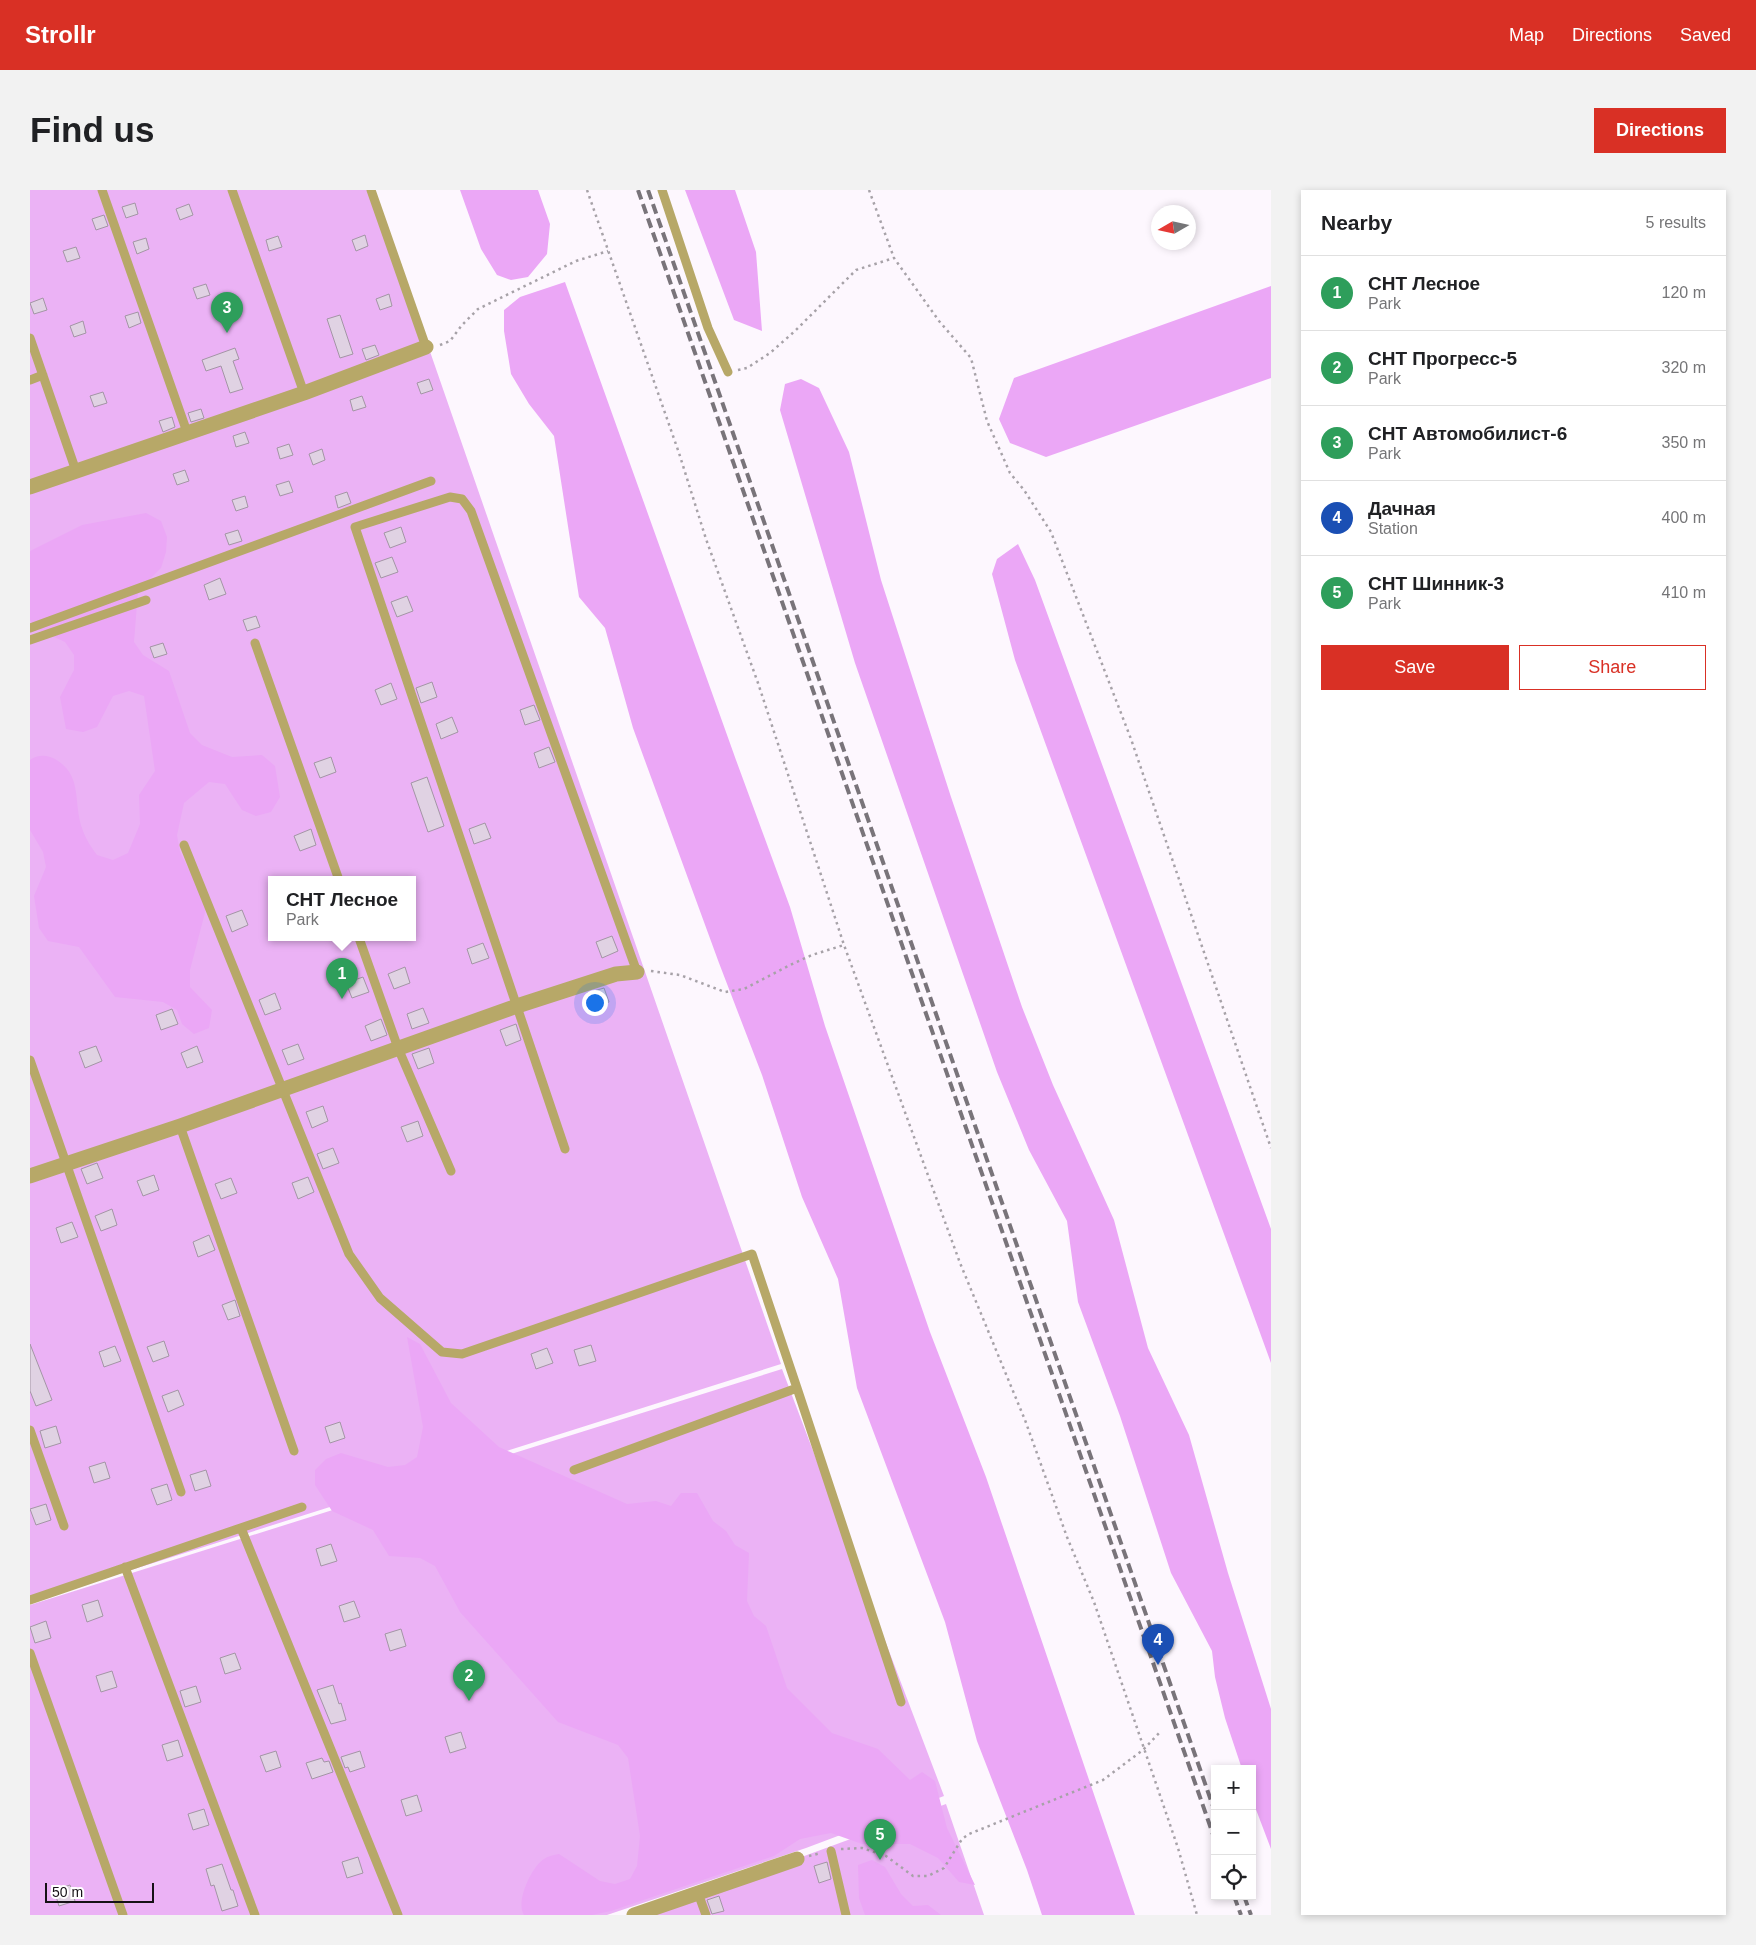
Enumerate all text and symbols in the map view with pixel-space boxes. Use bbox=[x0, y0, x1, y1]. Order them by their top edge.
text: Strollr bbox=[25, 21, 96, 48]
text: Map bbox=[1509, 25, 1544, 45]
text: Directions bbox=[1572, 25, 1652, 45]
text: Saved bbox=[1680, 25, 1731, 45]
button: Directions bbox=[1594, 108, 1726, 153]
text: Find us bbox=[30, 110, 154, 149]
north arrow bbox=[1151, 205, 1196, 250]
text: Nearby bbox=[1321, 211, 1392, 234]
text: 5 results bbox=[1646, 214, 1706, 231]
text: СНТ Лесное bbox=[1368, 273, 1480, 294]
text: 1 bbox=[1333, 284, 1341, 301]
text: 120 m bbox=[1662, 284, 1706, 301]
pin: 3 bbox=[211, 292, 243, 333]
text: Park bbox=[1368, 295, 1401, 312]
text: СНТ Прогресс-5 bbox=[1368, 348, 1517, 369]
text: 2 bbox=[1333, 359, 1341, 376]
text: 320 m bbox=[1662, 359, 1706, 376]
text: Park bbox=[1368, 370, 1401, 387]
text: СНТ Автомобилист-6 bbox=[1368, 423, 1567, 444]
text: 3 bbox=[1333, 434, 1341, 451]
text: 350 m bbox=[1662, 434, 1706, 451]
text: Park bbox=[1368, 445, 1401, 462]
text: Дачная bbox=[1368, 498, 1436, 519]
text: 4 bbox=[1333, 509, 1341, 526]
text: 400 m bbox=[1662, 509, 1706, 526]
text: Station bbox=[1368, 520, 1418, 537]
text: СНТ Шинник-3 bbox=[1368, 573, 1504, 594]
text: 5 bbox=[1333, 584, 1341, 601]
text: 410 m bbox=[1662, 584, 1706, 601]
text: Park bbox=[1368, 595, 1401, 612]
button: Save bbox=[1321, 645, 1509, 690]
button: Share bbox=[1519, 645, 1706, 690]
popup bbox=[268, 876, 416, 941]
text: СНТ Лесное bbox=[286, 889, 398, 910]
text: Park bbox=[286, 911, 319, 928]
pin: 1 bbox=[326, 958, 358, 999]
your location bbox=[582, 990, 608, 1016]
pin: 4 bbox=[1142, 1624, 1174, 1665]
pin: 2 bbox=[453, 1660, 485, 1701]
map controls bbox=[1211, 1765, 1256, 1900]
button: + bbox=[1211, 1765, 1256, 1810]
button: − bbox=[1211, 1810, 1256, 1855]
pin: 5 bbox=[864, 1819, 896, 1860]
button: locate bbox=[1211, 1855, 1256, 1900]
scale bar bbox=[45, 1880, 154, 1903]
text: 50 m bbox=[52, 1884, 83, 1900]

